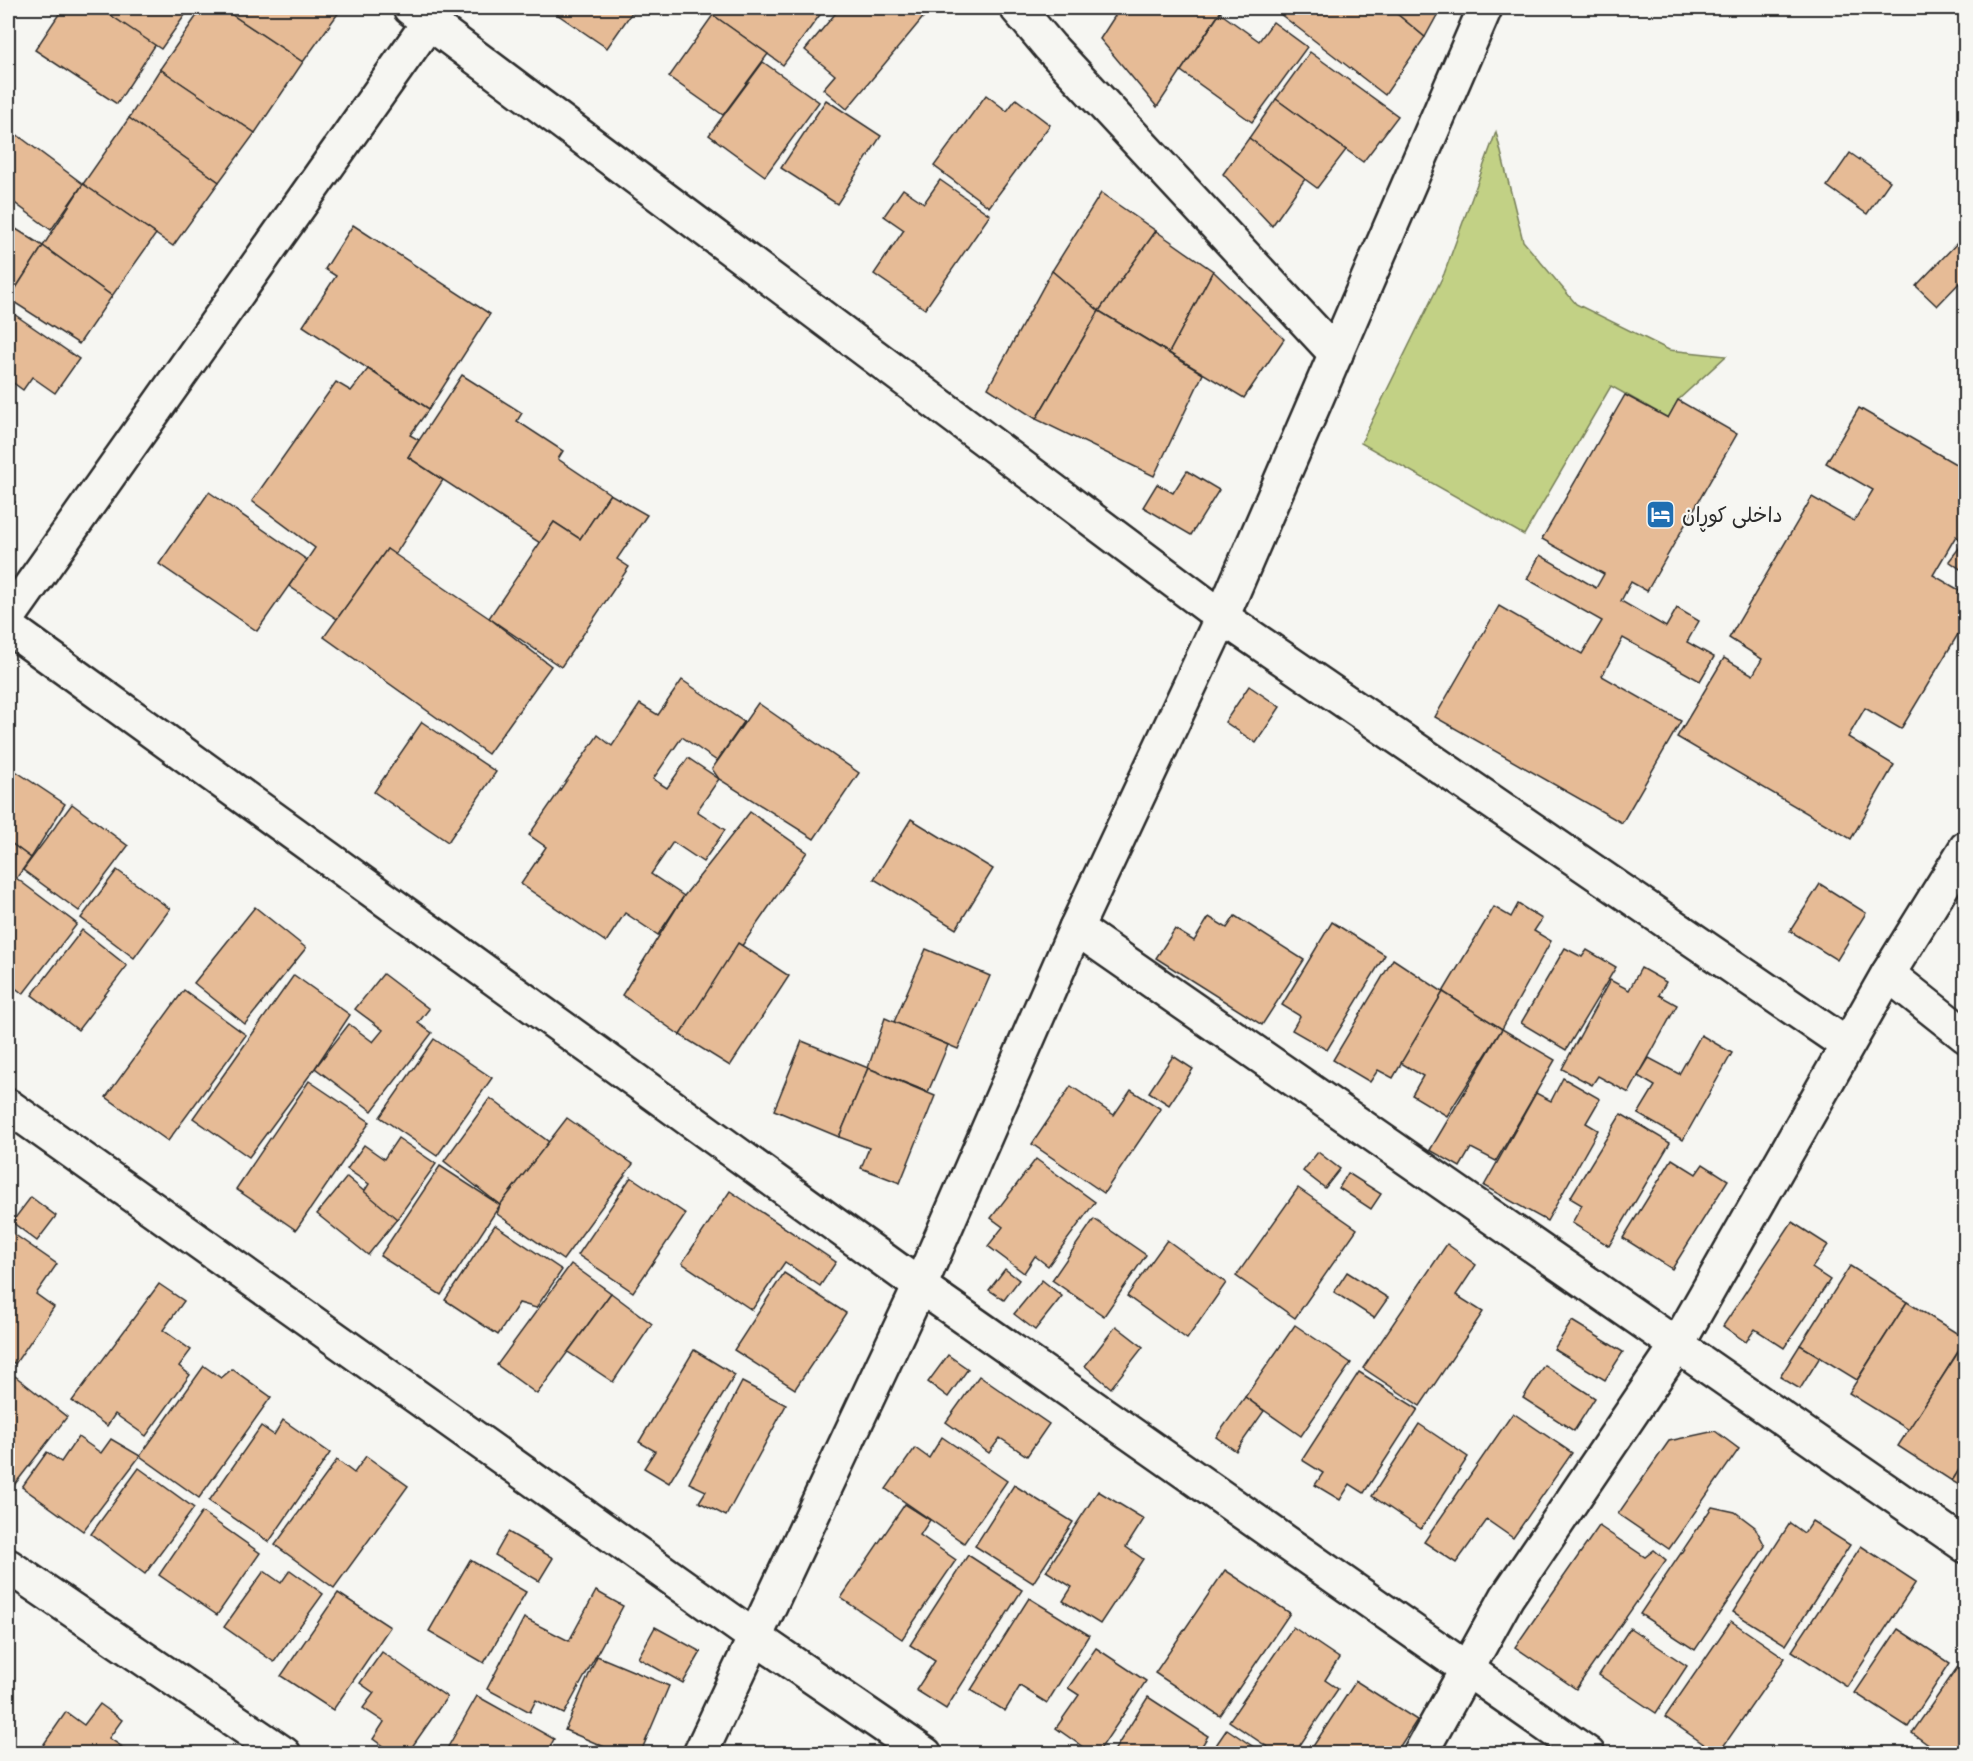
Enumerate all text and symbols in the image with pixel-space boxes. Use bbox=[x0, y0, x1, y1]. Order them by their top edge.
hotel icon: داخلی کوڕان bbox=[1645, 498, 1677, 530]
place label: داخلی کوڕان bbox=[1682, 502, 1783, 532]

